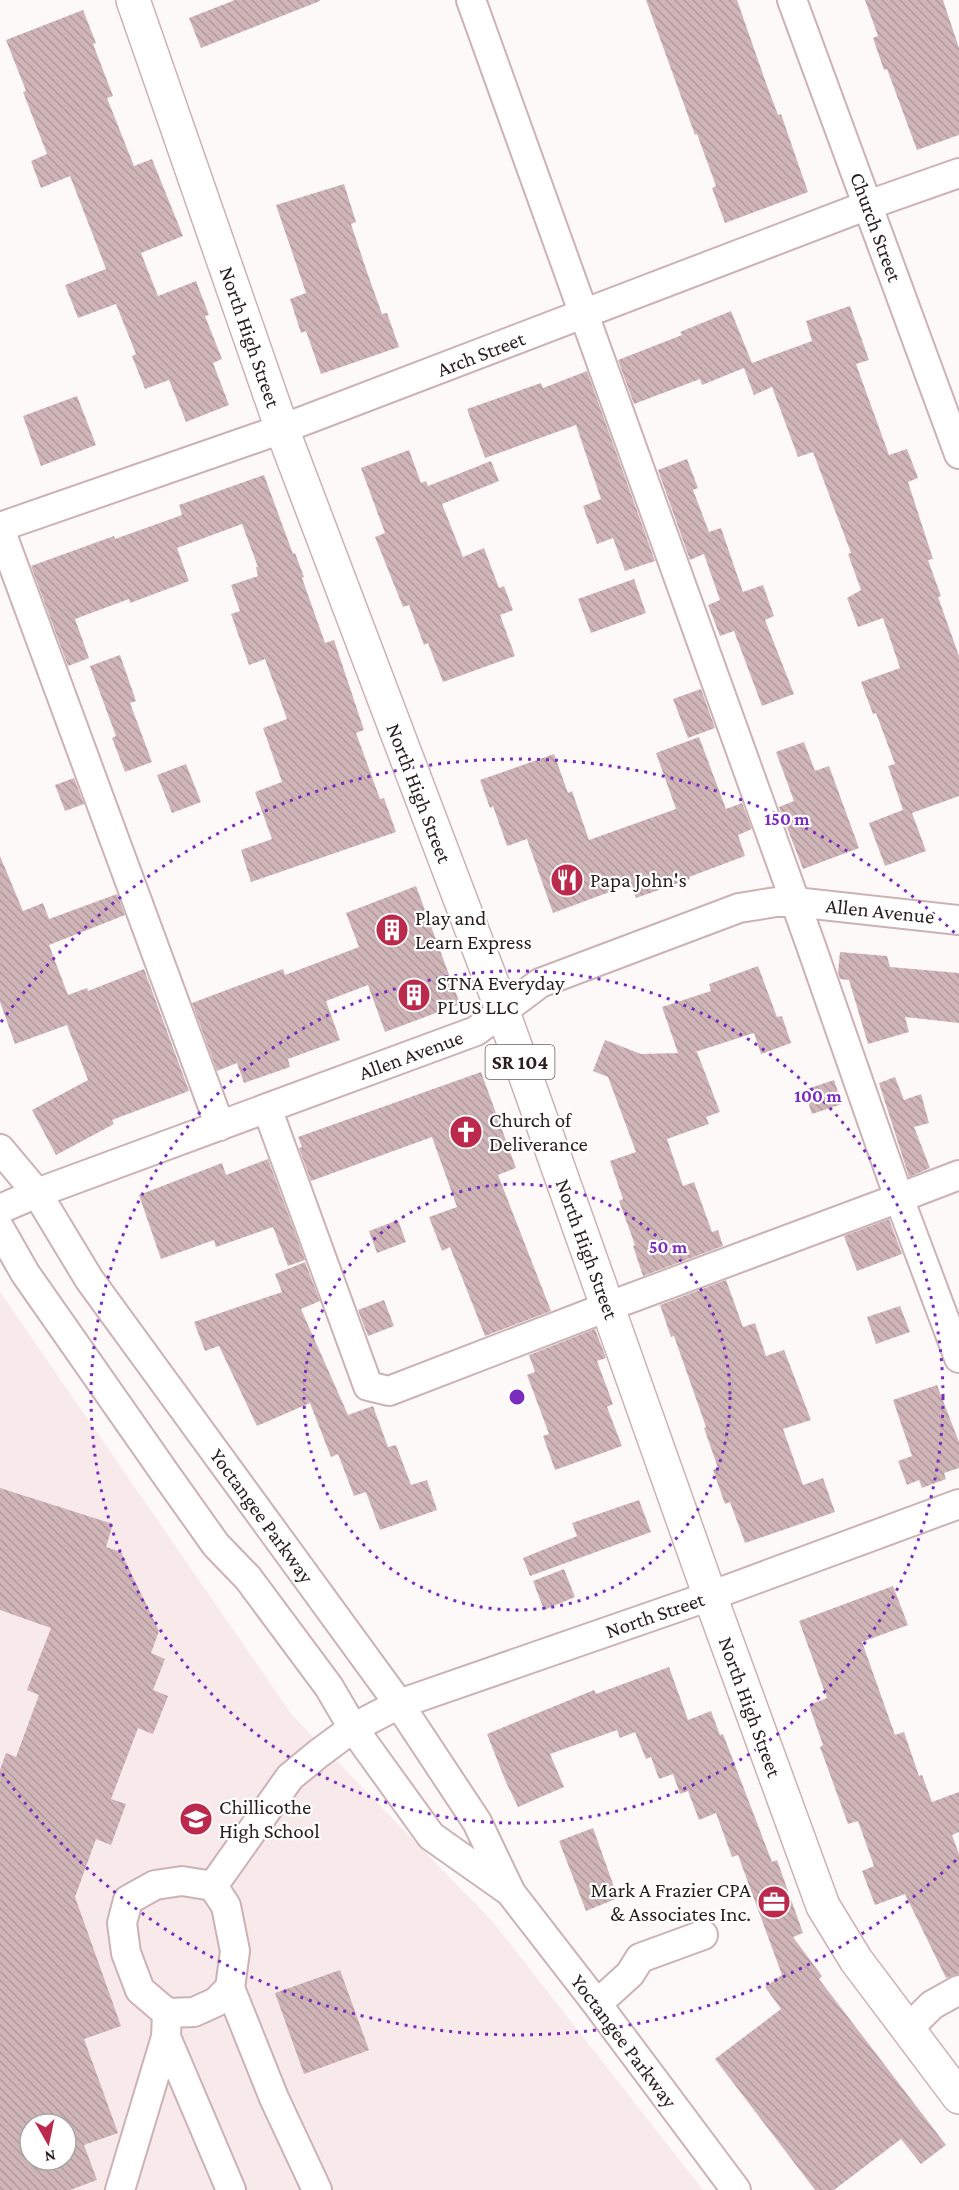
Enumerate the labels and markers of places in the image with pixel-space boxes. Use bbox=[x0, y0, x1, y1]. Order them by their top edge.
restaurant icon: Papa John's bbox=[549, 862, 585, 898]
place label: Papa John's bbox=[590, 868, 687, 892]
place label: Play and Learn Express bbox=[415, 906, 532, 954]
building icon: Play and Learn Express bbox=[374, 912, 410, 948]
place label: STNA Everyday PLUS LLC bbox=[437, 971, 565, 1019]
building icon: STNA Everyday PLUS LLC bbox=[396, 977, 432, 1013]
place label: Church of Deliverance bbox=[489, 1108, 588, 1156]
church icon: Church of Deliverance bbox=[448, 1114, 484, 1150]
centre of rings bbox=[507, 1387, 527, 1407]
place label: Chillicothe High School bbox=[219, 1795, 320, 1843]
school or university icon: Chillicothe High School bbox=[178, 1801, 214, 1837]
place label: Mark A Frazier CPA & Associates Inc. bbox=[590, 1878, 751, 1926]
office icon: Mark A Frazier CPA & Associates Inc. bbox=[756, 1884, 792, 1920]

